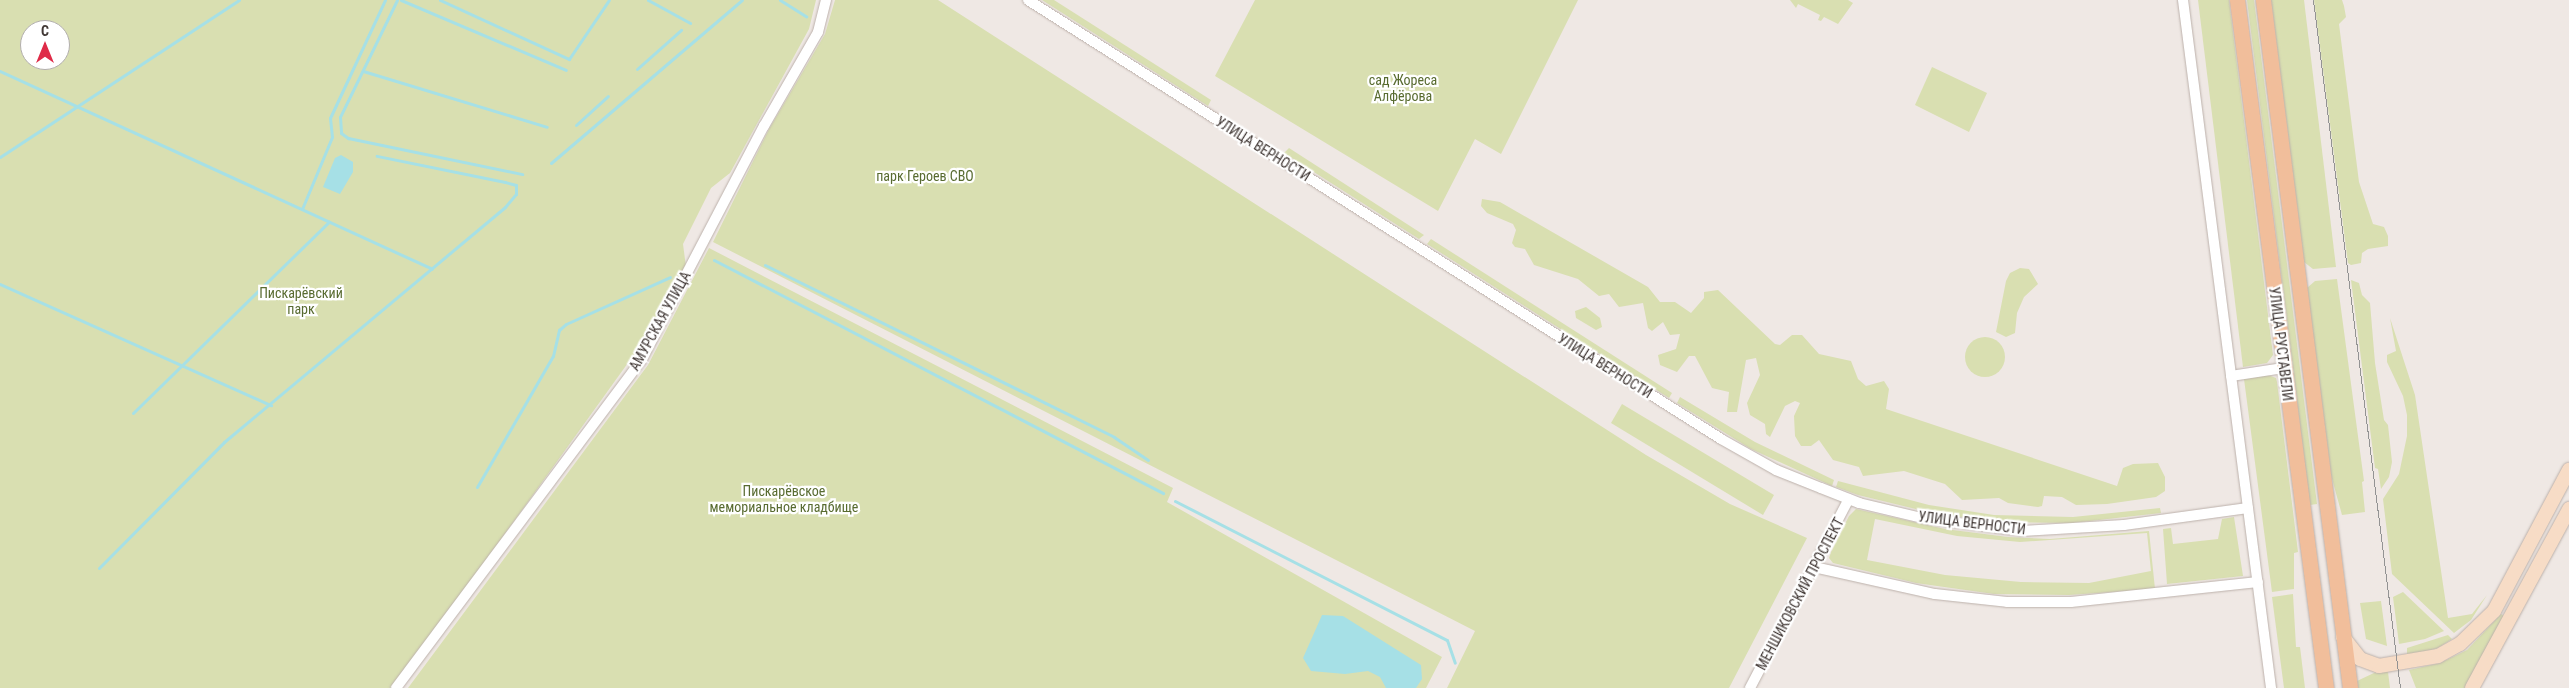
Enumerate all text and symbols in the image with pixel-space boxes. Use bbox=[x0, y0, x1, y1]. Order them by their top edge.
north arrow bbox=[20, 20, 70, 70]
text: С bbox=[41, 23, 49, 39]
park label: сад Жореса Алфёрова bbox=[1369, 72, 1437, 104]
street label: УЛИЦА ВЕРНОСТИ bbox=[1213, 113, 1313, 185]
park label: парк Героев СВО bbox=[876, 168, 974, 184]
street label: АМУРСКАЯ УЛИЦА bbox=[626, 268, 694, 374]
park label: Пискарёвский парк bbox=[259, 285, 343, 318]
street label: УЛИЦА РУСТАВЕЛИ bbox=[2266, 286, 2296, 402]
street label: УЛИЦА ВЕРНОСТИ bbox=[1555, 330, 1655, 402]
park label: Пискарёвское мемориальное кладбище bbox=[710, 483, 858, 516]
street label: УЛИЦА ВЕРНОСТИ bbox=[1917, 508, 2027, 538]
street label: МЕНШИКОВСКИЙ ПРОСПЕКТ bbox=[1753, 515, 1847, 673]

